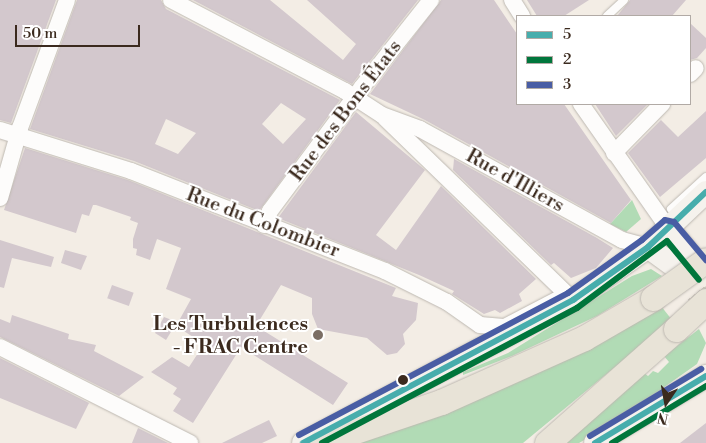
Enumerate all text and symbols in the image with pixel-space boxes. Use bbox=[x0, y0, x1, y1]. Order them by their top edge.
scale bar bbox=[18, 15, 142, 47]
legend bbox=[516, 15, 691, 105]
text: 50 m bbox=[23, 24, 57, 43]
text: 5 bbox=[563, 25, 571, 44]
street label: Rue des Bons États bbox=[285, 35, 407, 187]
text: 2 bbox=[563, 50, 572, 69]
text: 3 bbox=[563, 75, 571, 94]
street label: Rue d'Illiers bbox=[462, 144, 568, 218]
street label: Rue du Colombier bbox=[183, 183, 343, 263]
place label: Les Turbulences - FRAC Centre bbox=[153, 312, 308, 359]
marker: Les Turbulences - FRAC Centre bbox=[312, 329, 324, 341]
unlabelled marker bbox=[398, 375, 408, 385]
north arrow bbox=[641, 378, 691, 428]
text: N bbox=[656, 408, 670, 428]

